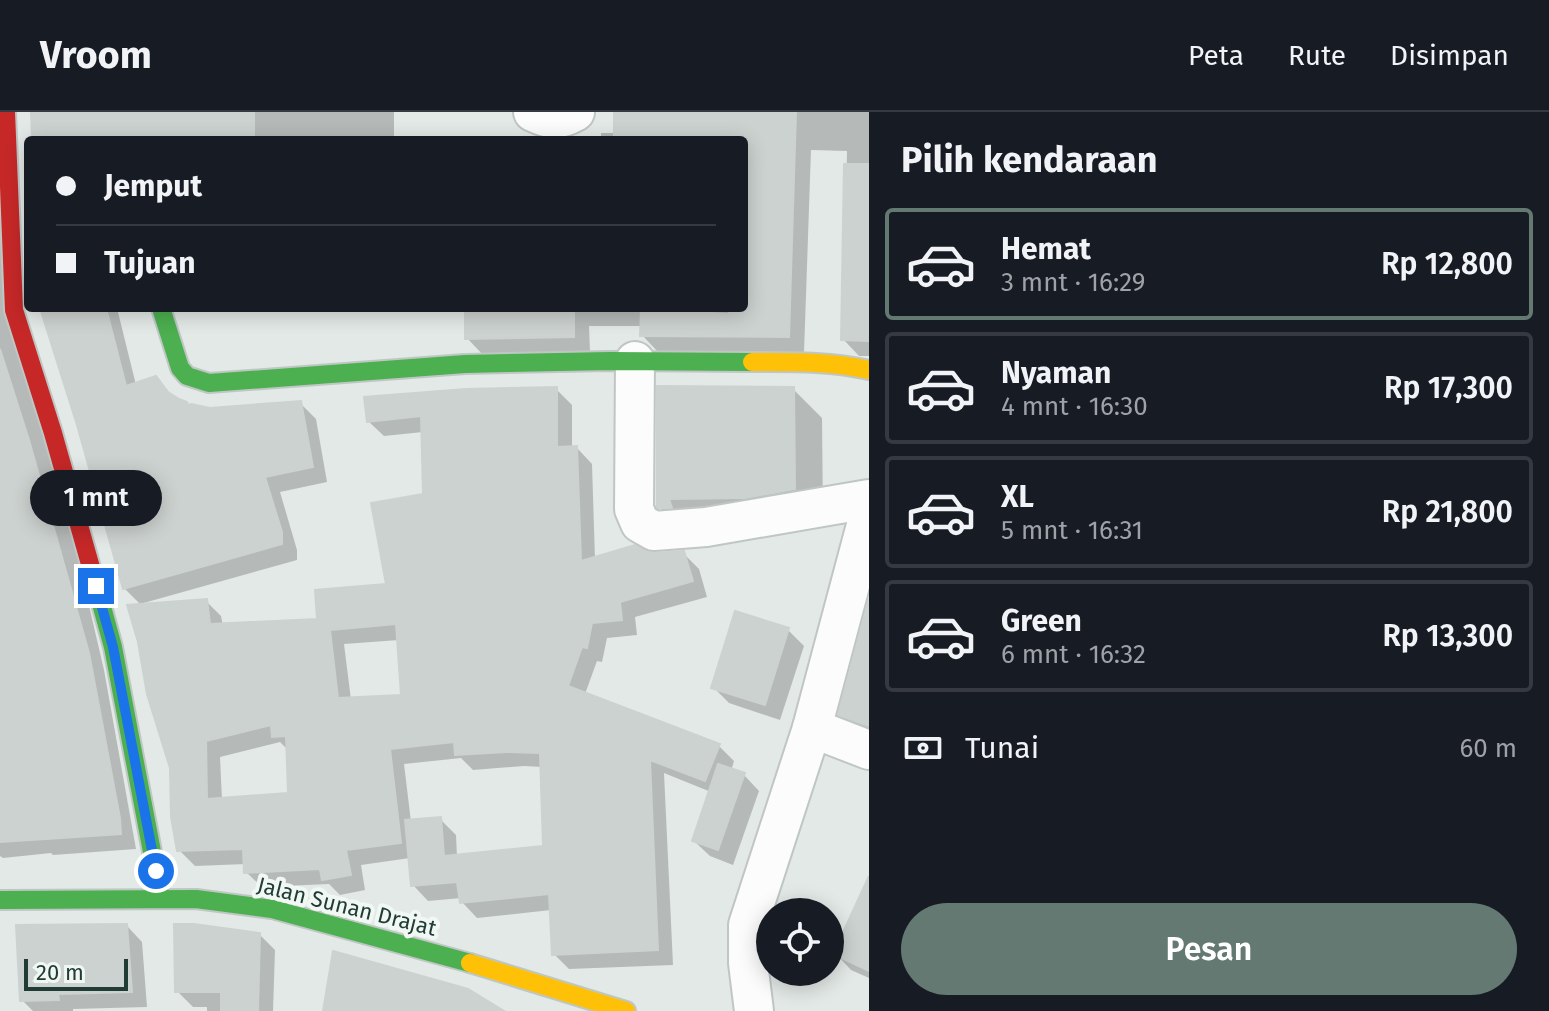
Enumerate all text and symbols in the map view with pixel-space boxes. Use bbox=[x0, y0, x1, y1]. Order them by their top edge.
text: Vroom bbox=[40, 32, 152, 78]
text: Peta bbox=[1188, 39, 1244, 72]
text: Rute bbox=[1288, 39, 1346, 72]
text: Disimpan bbox=[1390, 39, 1509, 72]
text: Pilih kendaraan bbox=[901, 138, 1158, 182]
text: Jemput bbox=[104, 168, 202, 204]
icon: car bbox=[905, 228, 977, 300]
text: Hemat bbox=[1001, 231, 1091, 267]
text: Tujuan bbox=[104, 245, 196, 281]
text: Rp 12,800 bbox=[1381, 246, 1513, 282]
text: 3 mnt · 16:29 bbox=[1001, 267, 1145, 298]
icon: car bbox=[905, 352, 977, 424]
text: Nyaman bbox=[1001, 355, 1111, 391]
text: Rp 17,300 bbox=[1384, 370, 1513, 406]
text: 4 mnt · 16:30 bbox=[1001, 391, 1148, 422]
callout: 1 mnt bbox=[30, 470, 162, 526]
icon: car bbox=[905, 476, 977, 548]
text: XL bbox=[1001, 479, 1034, 515]
text: 1 mnt bbox=[63, 482, 129, 513]
text: Rp 21,800 bbox=[1382, 494, 1513, 530]
text: 5 mnt · 16:31 bbox=[1001, 515, 1143, 546]
route end bbox=[78, 568, 114, 604]
icon: car bbox=[905, 600, 977, 672]
text: Green bbox=[1001, 603, 1082, 639]
text: Rp 13,300 bbox=[1382, 618, 1513, 654]
text: 6 mnt · 16:32 bbox=[1001, 639, 1146, 670]
icon: cash bbox=[901, 726, 945, 770]
text: Tunai bbox=[965, 730, 1039, 766]
text: 60 m bbox=[1459, 733, 1517, 764]
route start bbox=[138, 853, 174, 889]
street label: Jalan Sunan Drajat bbox=[255, 871, 439, 942]
map controls bbox=[756, 898, 844, 986]
button: locate bbox=[756, 898, 844, 986]
button: Pesan bbox=[901, 903, 1517, 995]
scale bar bbox=[24, 955, 128, 991]
text: 20 m bbox=[36, 959, 84, 986]

